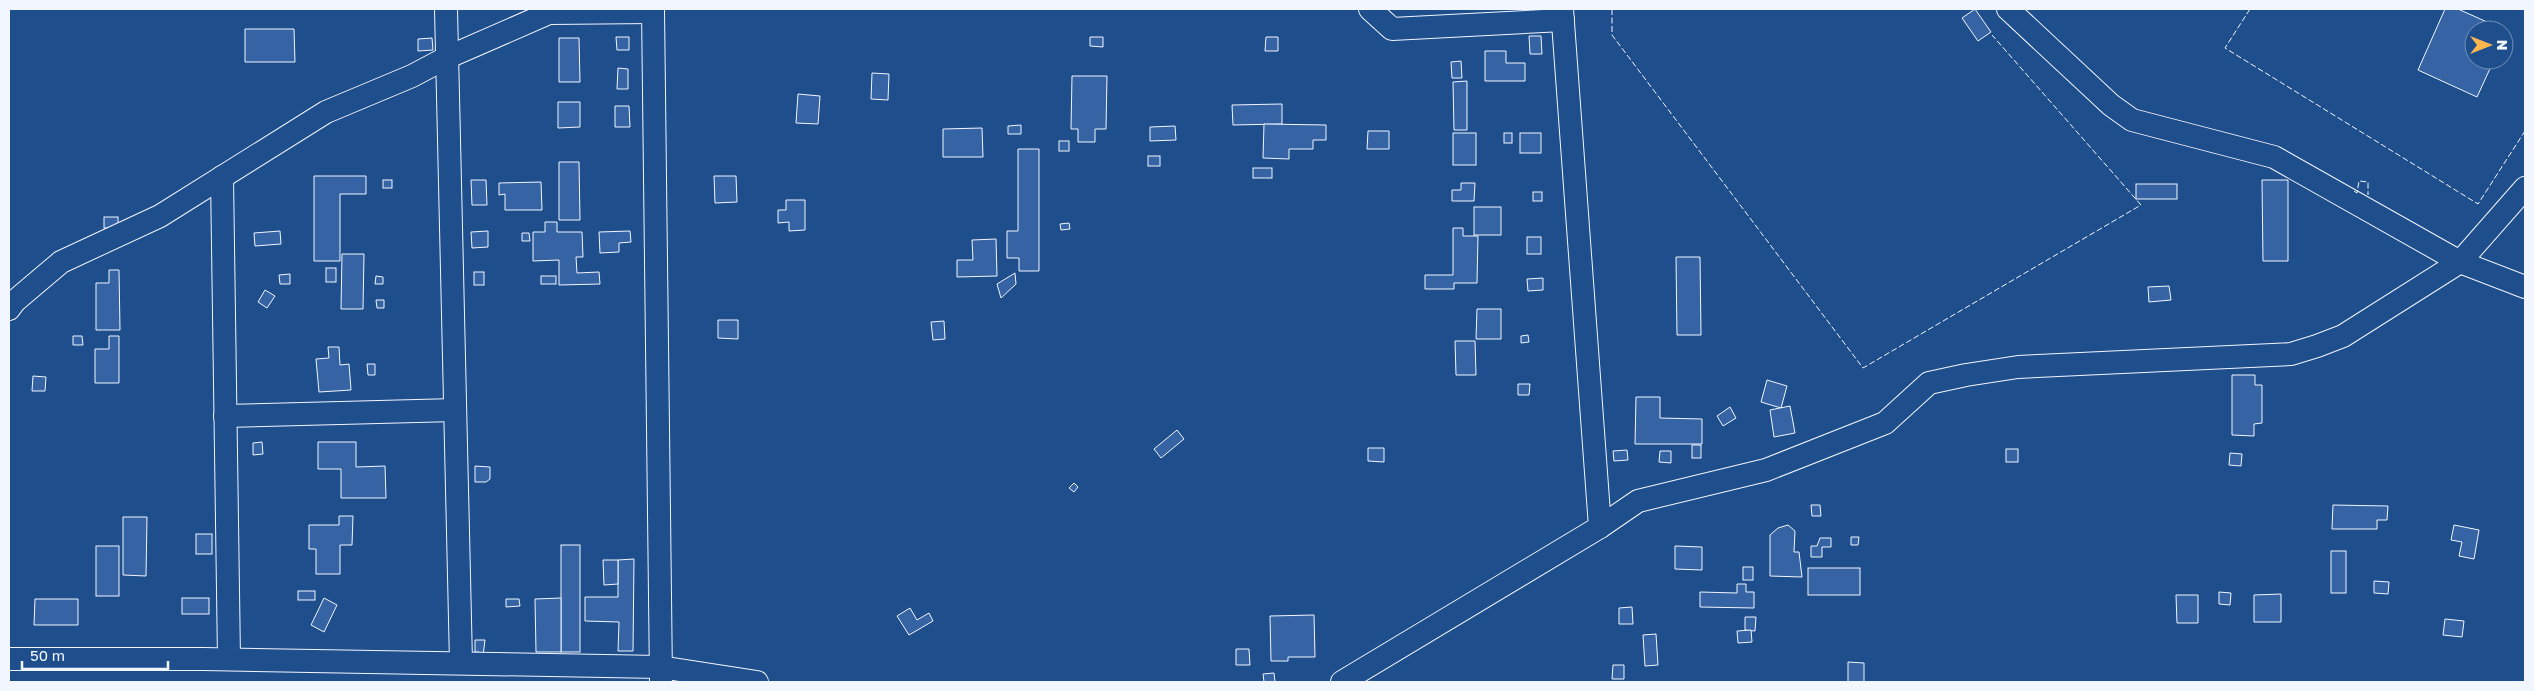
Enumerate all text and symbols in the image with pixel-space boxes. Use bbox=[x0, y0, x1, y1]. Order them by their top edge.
north arrow bbox=[2464, 20, 2514, 70]
text: N bbox=[2494, 40, 2511, 50]
scale bar bbox=[22, 638, 169, 670]
text: 50 m bbox=[30, 646, 65, 664]

